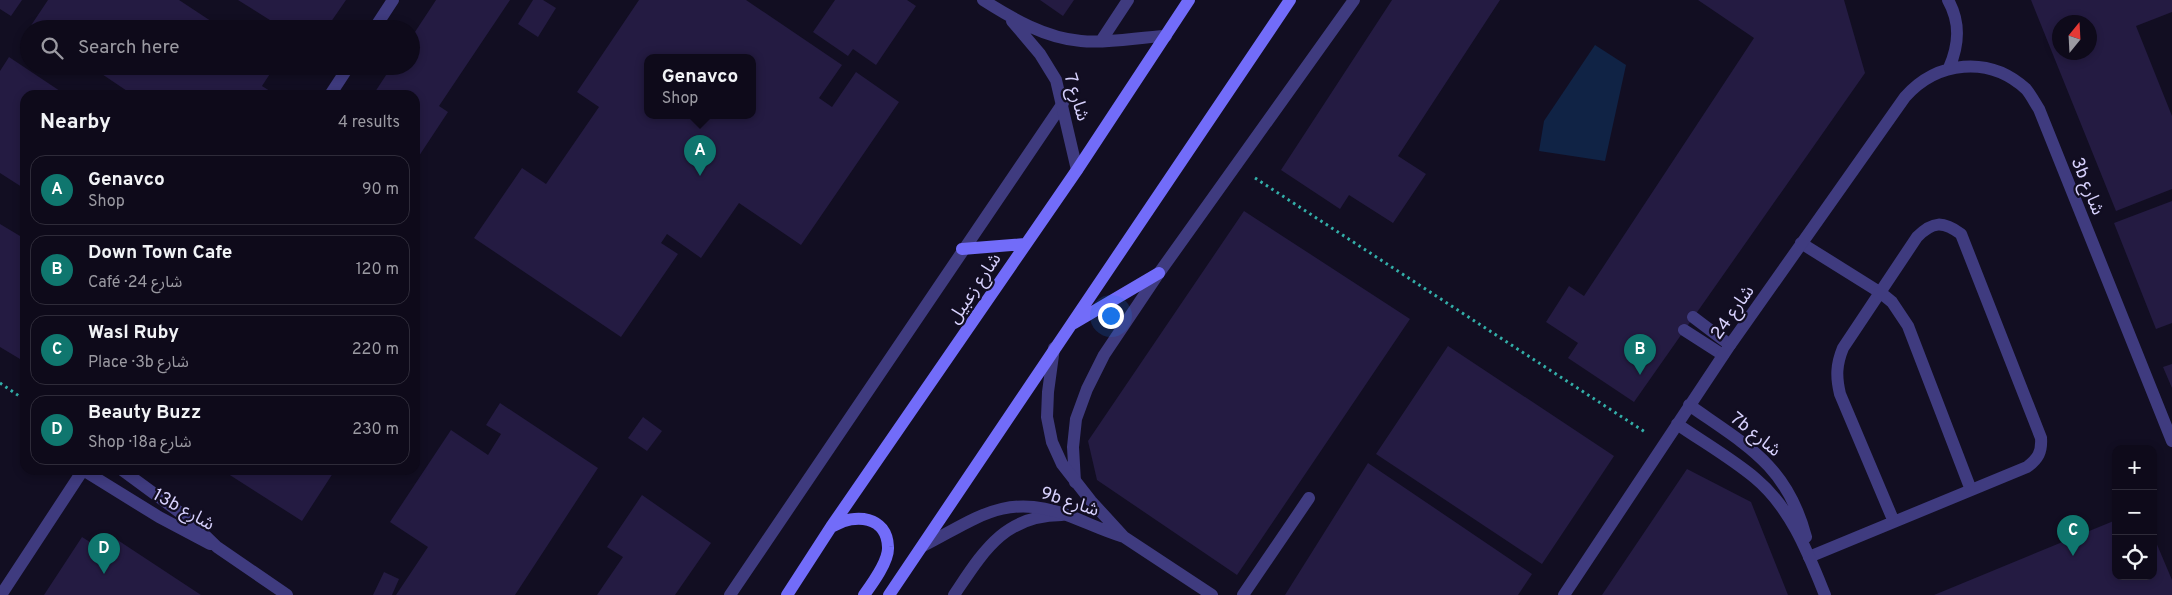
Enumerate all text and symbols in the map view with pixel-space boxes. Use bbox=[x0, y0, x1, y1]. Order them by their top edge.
north arrow bbox=[2052, 15, 2097, 60]
search box bbox=[20, 20, 420, 75]
icon: search bbox=[38, 34, 66, 62]
text: Search here bbox=[78, 36, 180, 60]
popup bbox=[644, 54, 756, 119]
text: Genavco bbox=[662, 65, 738, 89]
street label: شارع 7 bbox=[1056, 71, 1094, 124]
text: Shop bbox=[662, 89, 698, 109]
text: Nearby bbox=[40, 109, 111, 136]
text: 4 results bbox=[338, 113, 400, 133]
pin: A bbox=[684, 135, 716, 176]
street label: 3b شارع bbox=[2064, 154, 2109, 219]
text: Genavco bbox=[88, 168, 165, 192]
text: A bbox=[51, 180, 63, 200]
text: 90 m bbox=[362, 180, 399, 200]
text: Shop bbox=[88, 192, 125, 212]
text: Down Town Cafe bbox=[88, 241, 232, 265]
street label: شارع زعبيل bbox=[943, 249, 1008, 329]
text: B bbox=[51, 260, 63, 280]
text: 120 m bbox=[356, 260, 399, 280]
text: Café · شارع 24 bbox=[88, 273, 182, 293]
street label: شارع 24 bbox=[1706, 281, 1761, 345]
your location bbox=[1098, 303, 1124, 329]
text: Wasl Ruby bbox=[88, 321, 179, 345]
pin: B bbox=[1624, 334, 1656, 375]
text: C bbox=[52, 340, 62, 360]
text: 220 m bbox=[352, 340, 399, 360]
text: Place · 3b شارع bbox=[88, 353, 189, 373]
text: Beauty Buzz bbox=[88, 401, 201, 425]
street label: 7b شارع bbox=[1724, 408, 1785, 463]
text: D bbox=[51, 420, 63, 440]
text: 230 m bbox=[352, 420, 399, 440]
text: Shop · 18a شارع bbox=[88, 433, 192, 453]
map controls bbox=[2112, 445, 2157, 580]
button: + bbox=[2112, 445, 2157, 490]
street label: 9b شارع bbox=[1037, 482, 1102, 524]
street label: 13b شارع bbox=[148, 484, 218, 537]
button: − bbox=[2112, 490, 2157, 535]
pin: C bbox=[2057, 515, 2089, 556]
pin: D bbox=[88, 533, 120, 574]
button: locate bbox=[2112, 535, 2157, 580]

